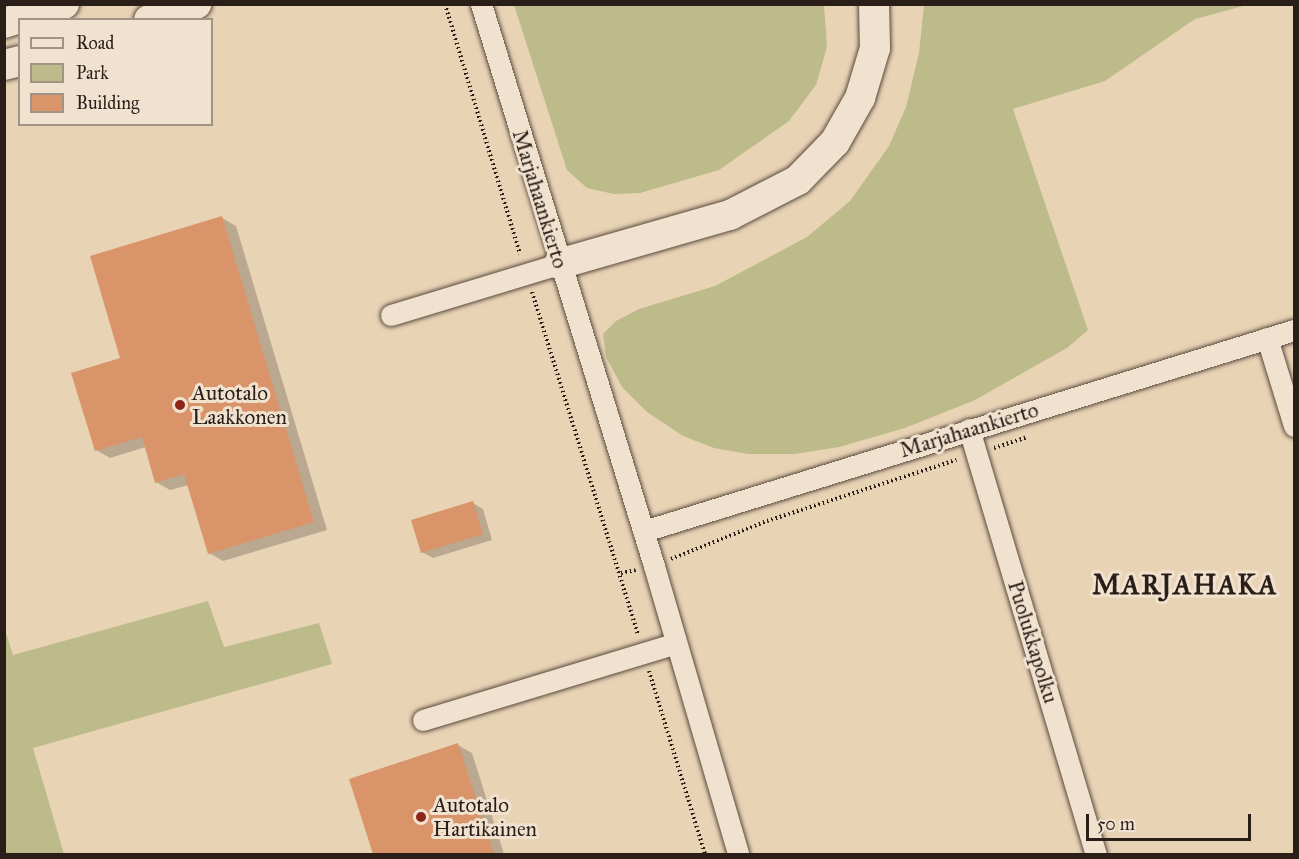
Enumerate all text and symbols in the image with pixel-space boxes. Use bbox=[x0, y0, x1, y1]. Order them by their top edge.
legend bbox=[18, 18, 213, 126]
text: Road bbox=[76, 32, 114, 54]
text: Park bbox=[76, 62, 109, 84]
text: Building bbox=[76, 92, 139, 114]
street label: Marjahaankierto bbox=[507, 127, 573, 271]
place label: Autotalo Laakkonen bbox=[192, 380, 287, 430]
street label: Marjahaankierto bbox=[897, 397, 1041, 463]
marker: Autotalo Laakkonen bbox=[173, 398, 187, 412]
district label: MARJAHAKA bbox=[1092, 569, 1278, 601]
street label: Puolukkapolku bbox=[1002, 578, 1064, 706]
place label: Autotalo Hartikainen bbox=[433, 792, 537, 842]
scale bar bbox=[1089, 802, 1254, 840]
marker: Autotalo Hartikainen bbox=[414, 810, 428, 824]
text: 50 m bbox=[1097, 813, 1135, 835]

